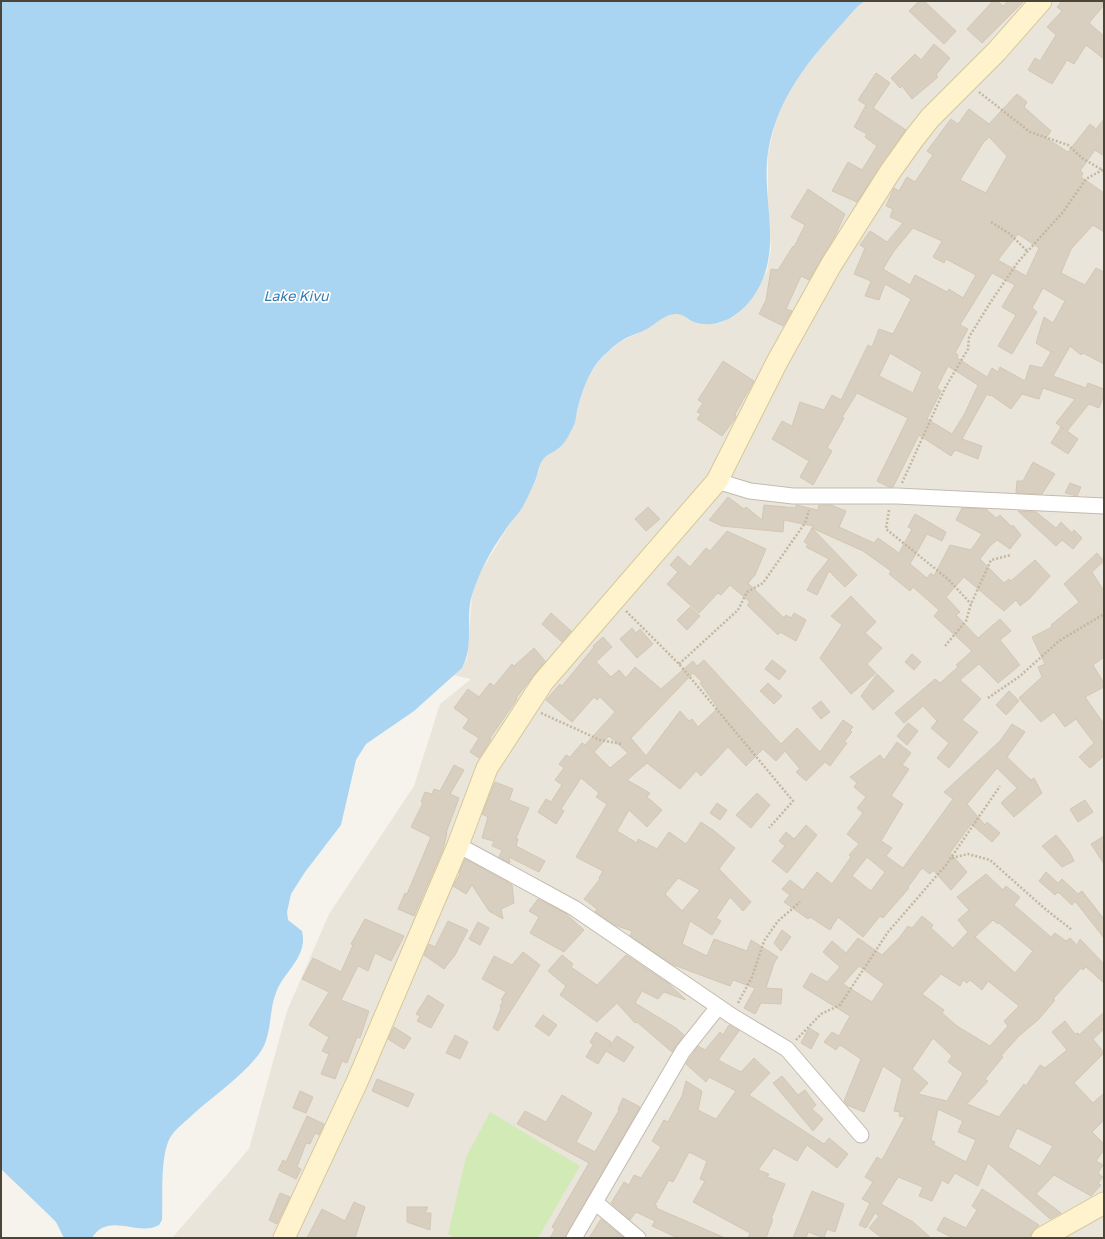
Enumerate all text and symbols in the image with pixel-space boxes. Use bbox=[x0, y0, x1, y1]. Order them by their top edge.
water label: Lake Kivu bbox=[263, 287, 330, 304]

